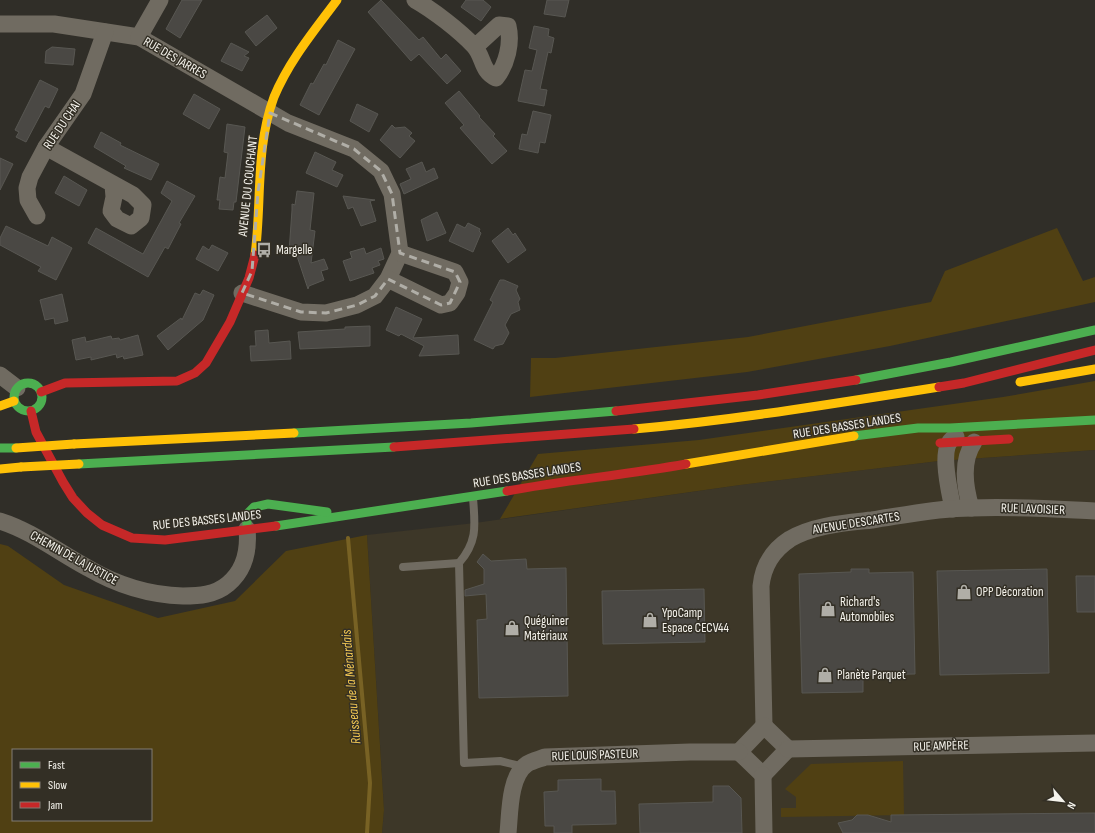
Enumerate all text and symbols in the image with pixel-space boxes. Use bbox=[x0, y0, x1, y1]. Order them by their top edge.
street label: RUE DES JARRES bbox=[141, 33, 210, 83]
street label: RUE DU CHAI bbox=[40, 97, 84, 153]
street label: AVENUE DU COUCHANT bbox=[235, 135, 261, 238]
bus stop icon: Margelle bbox=[255, 241, 273, 259]
place label: Margelle bbox=[276, 242, 313, 258]
street label: RUE DES BASSES LANDES bbox=[792, 410, 902, 442]
street label: RUE DES BASSES LANDES bbox=[472, 459, 582, 491]
street label: RUE LAVOISIER bbox=[1001, 500, 1065, 518]
street label: RUE DES BASSES LANDES bbox=[152, 506, 262, 534]
street label: AVENUE DESCARTES bbox=[810, 508, 901, 538]
street label: CHEMIN DE LA JUSTICE bbox=[27, 527, 121, 589]
shop icon: OPP Décoration bbox=[955, 583, 973, 601]
place label: OPP Décoration bbox=[976, 584, 1043, 600]
place label: Richard's Automobiles bbox=[839, 594, 894, 625]
shop icon: Richard's Automobiles bbox=[819, 600, 837, 618]
place label: YpoCamp Espace CECV44 bbox=[662, 605, 730, 636]
shop icon: YpoCamp Espace CECV44 bbox=[641, 611, 659, 629]
place label: Quéguiner Matériaux bbox=[524, 613, 569, 644]
shop icon: Quéguiner Matériaux bbox=[503, 619, 521, 637]
water label: Ruisseau de la Ménardais bbox=[338, 629, 364, 745]
shop icon: Planète Parquet bbox=[816, 666, 834, 684]
place label: Planète Parquet bbox=[837, 667, 906, 683]
street label: RUE AMPÈRE bbox=[913, 737, 969, 755]
street label: RUE LOUIS PASTEUR bbox=[551, 745, 639, 765]
legend bbox=[12, 749, 152, 821]
text: Fast bbox=[48, 758, 65, 773]
text: Slow bbox=[48, 778, 67, 793]
north arrow bbox=[1043, 781, 1083, 821]
text: Jam bbox=[47, 798, 63, 813]
text: N bbox=[1064, 800, 1079, 811]

